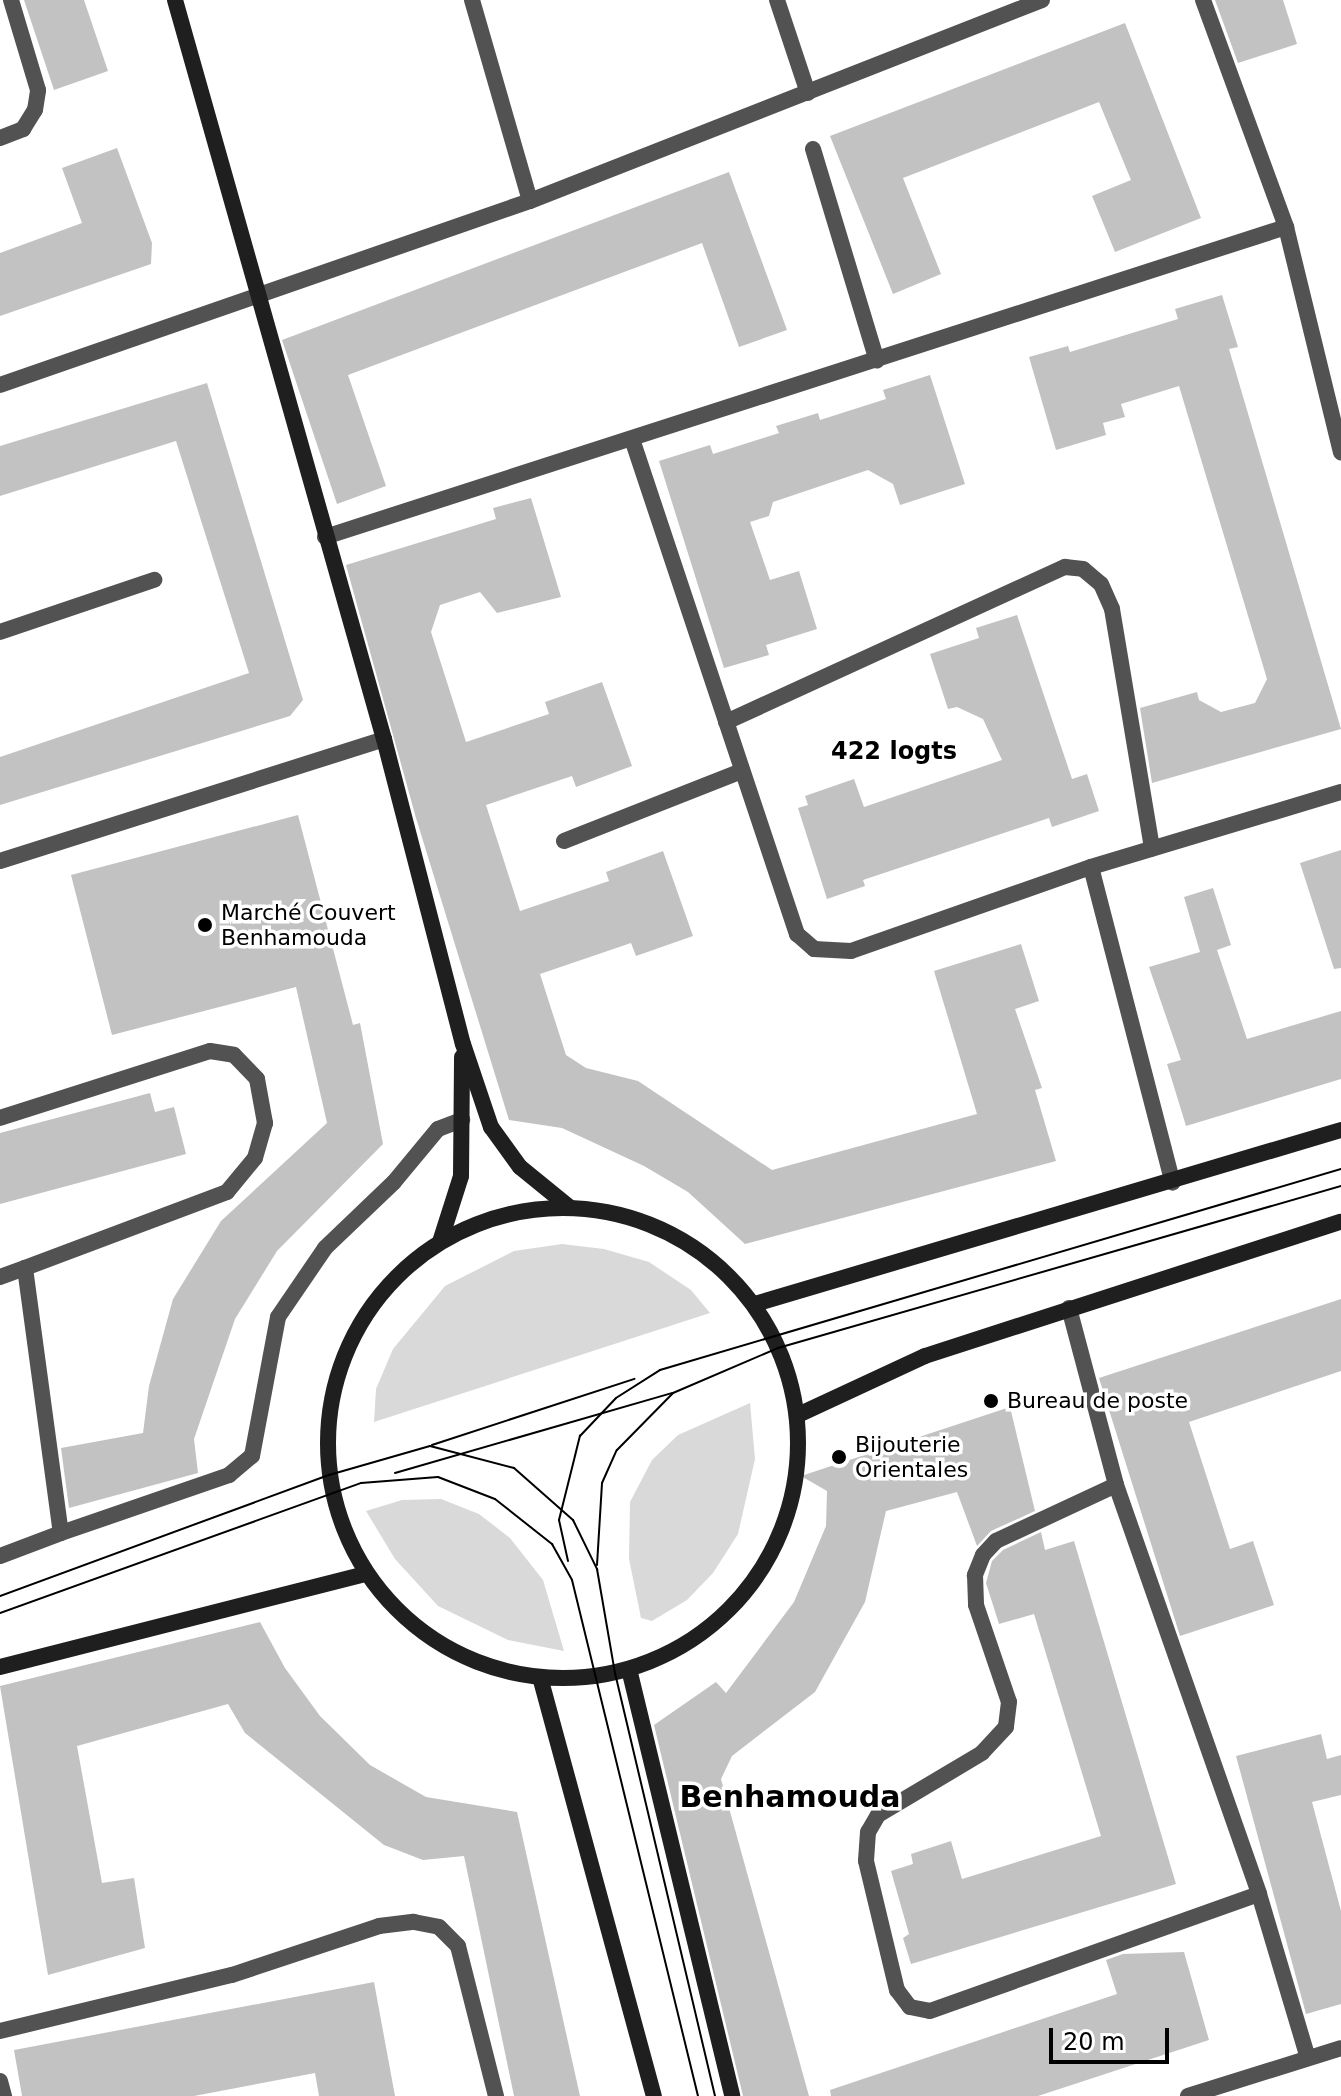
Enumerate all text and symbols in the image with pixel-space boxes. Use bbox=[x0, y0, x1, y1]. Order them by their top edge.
district label: 422 logts bbox=[831, 738, 957, 766]
place label: Marché Couvert Benhamouda bbox=[221, 899, 396, 950]
marker: Marché Couvert Benhamouda bbox=[196, 916, 214, 934]
place label: Bureau de poste bbox=[1007, 1388, 1188, 1414]
marker: Bureau de poste bbox=[982, 1392, 1000, 1410]
place label: Bijouterie Orientales bbox=[855, 1431, 968, 1482]
marker: Bijouterie Orientales bbox=[830, 1448, 848, 1466]
district label: Benhamouda bbox=[679, 1779, 901, 1815]
scale bar bbox=[1053, 2012, 1173, 2062]
text: 20 m bbox=[1063, 2028, 1125, 2056]

